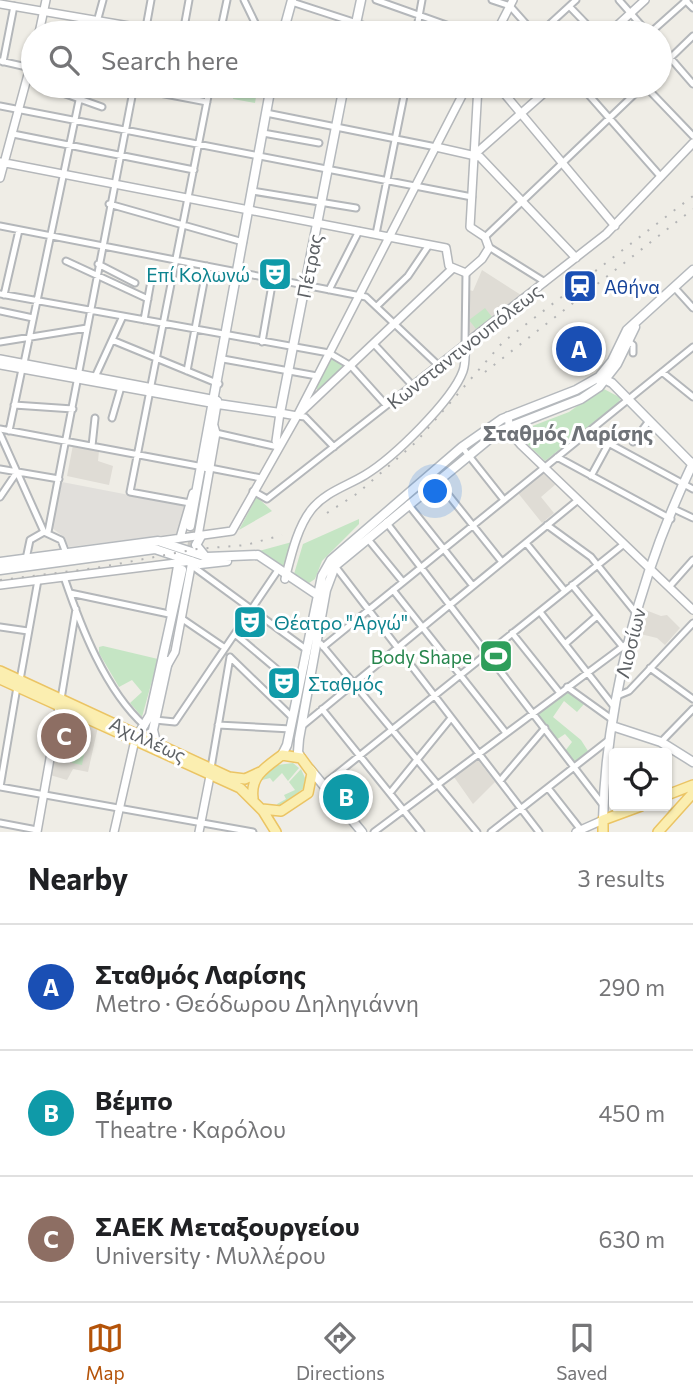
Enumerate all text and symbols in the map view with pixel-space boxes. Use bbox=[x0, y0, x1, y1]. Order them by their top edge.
search box bbox=[21, 21, 672, 98]
icon: search bbox=[45, 41, 83, 79]
text: Search here bbox=[101, 44, 239, 75]
street label: Πέτρας bbox=[292, 232, 326, 300]
theatre icon: Επί Κολωνώ bbox=[256, 255, 294, 293]
place label: Επί Κολωνώ bbox=[146, 263, 250, 286]
station icon: Αθήνα bbox=[561, 267, 599, 305]
place label: Αθήνα bbox=[604, 275, 660, 298]
street label: Κωνσταντινουπόλεως bbox=[382, 279, 546, 413]
pin: A bbox=[556, 323, 602, 375]
district label: Σταθμός Λαρίσης bbox=[483, 420, 653, 445]
your location bbox=[418, 474, 452, 508]
theatre icon: Θέατρο "Αργώ" bbox=[231, 603, 269, 641]
street label: Λιοσίων bbox=[610, 605, 650, 681]
place label: Θέατρο "Αργώ" bbox=[274, 611, 408, 634]
sports icon: Body Shape bbox=[477, 637, 515, 675]
place label: Body Shape bbox=[371, 645, 472, 668]
theatre icon: Σταθμός bbox=[265, 664, 303, 702]
place label: Σταθμός bbox=[308, 672, 383, 695]
pin: C bbox=[41, 710, 87, 762]
street label: Αχιλλέως bbox=[106, 711, 190, 767]
map controls bbox=[609, 748, 672, 811]
button: locate bbox=[609, 748, 672, 811]
pin: B bbox=[323, 771, 369, 823]
text: Nearby bbox=[28, 859, 128, 896]
text: 3 results bbox=[578, 864, 665, 892]
text: Σταθμός Λαρίσης bbox=[95, 958, 306, 989]
text: A bbox=[43, 973, 59, 1001]
text: 290 m bbox=[599, 973, 665, 1001]
text: Metro · Θεόδωρου Δηληγιάννη bbox=[95, 989, 419, 1017]
text: Βέμπο bbox=[95, 1084, 173, 1115]
text: B bbox=[43, 1099, 59, 1127]
text: 450 m bbox=[599, 1099, 665, 1127]
text: Theatre · Καρόλου bbox=[95, 1115, 286, 1143]
text: ΣΑΕΚ Μεταξουργείου bbox=[95, 1210, 360, 1241]
text: C bbox=[43, 1225, 59, 1253]
text: 630 m bbox=[599, 1225, 665, 1253]
text: University · Μυλλέρου bbox=[95, 1241, 326, 1269]
tab: Map bbox=[86, 1319, 125, 1384]
tab: Directions bbox=[296, 1319, 385, 1384]
tab: Saved bbox=[556, 1319, 607, 1384]

